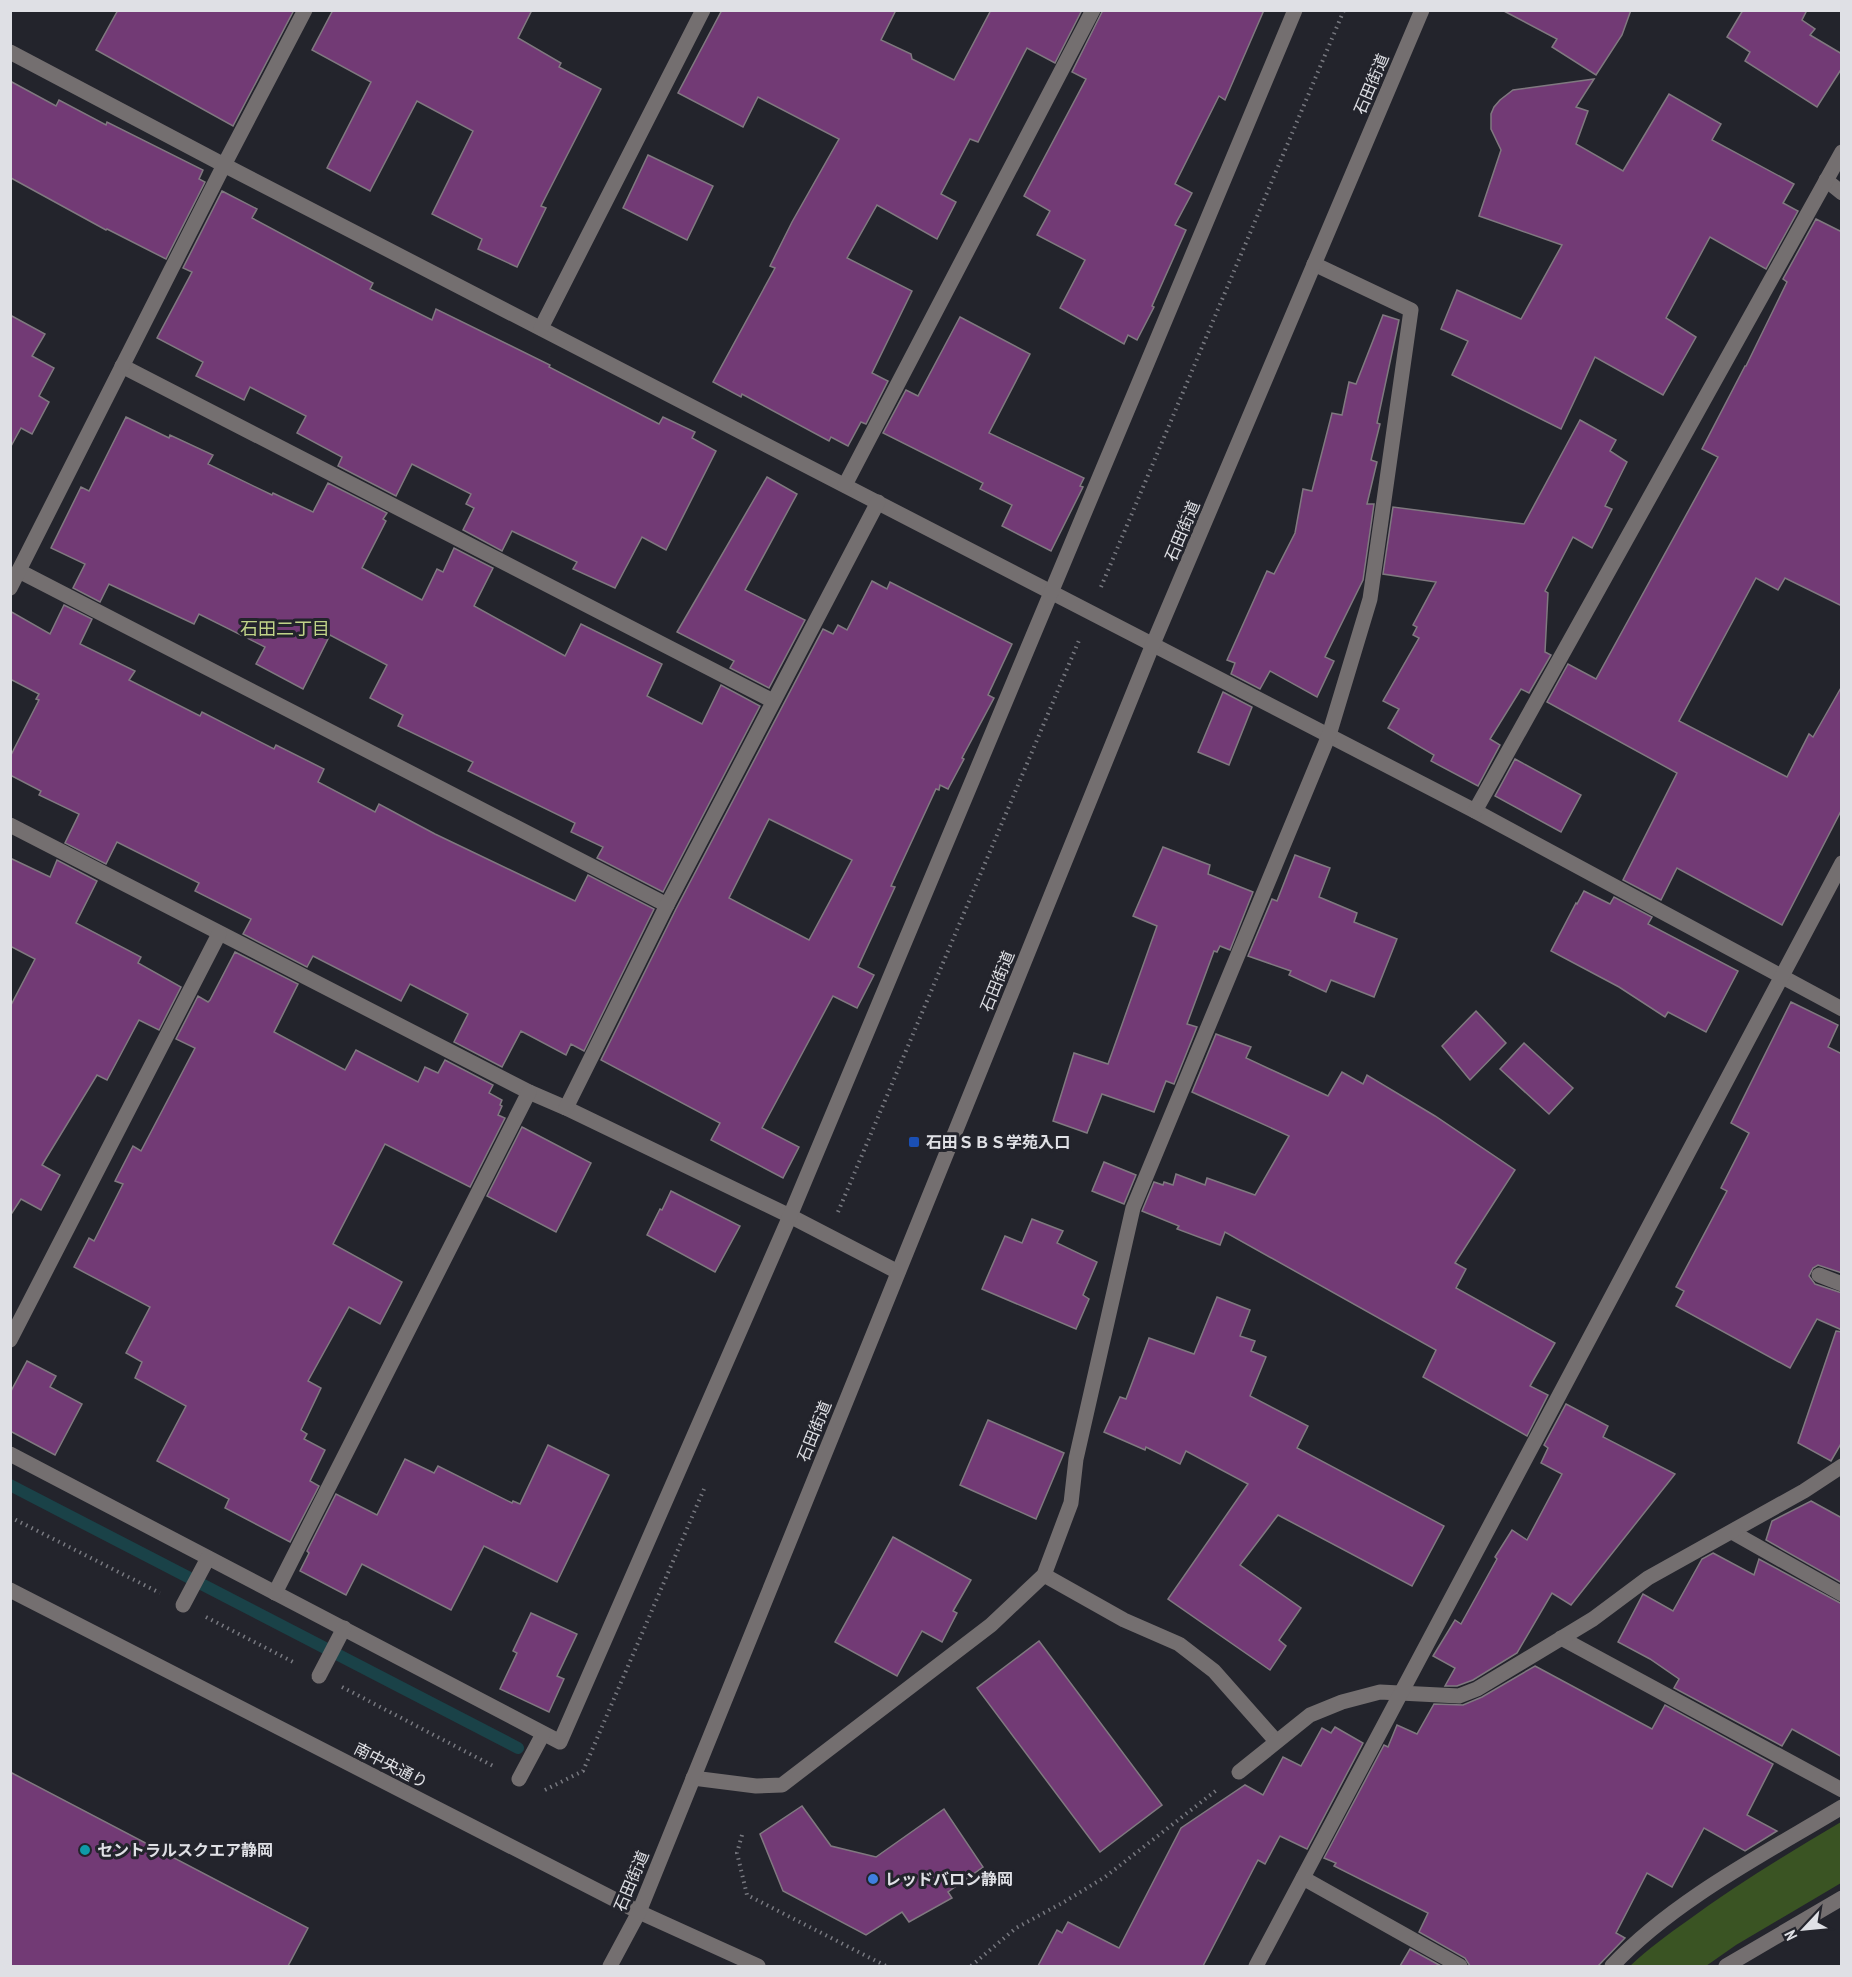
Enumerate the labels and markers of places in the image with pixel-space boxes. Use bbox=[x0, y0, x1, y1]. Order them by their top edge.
place label: 石田ＳＢＳ学苑入口 bbox=[926, 1132, 1070, 1152]
marker: 石田ＳＢＳ学苑入口 bbox=[907, 1135, 921, 1149]
place label: セントラルスクエア静岡 bbox=[97, 1840, 273, 1860]
marker: セントラルスクエア静岡 bbox=[78, 1843, 92, 1857]
place label: レッドバロン静岡 bbox=[885, 1869, 1013, 1889]
marker: レッドバロン静岡 bbox=[866, 1872, 880, 1886]

